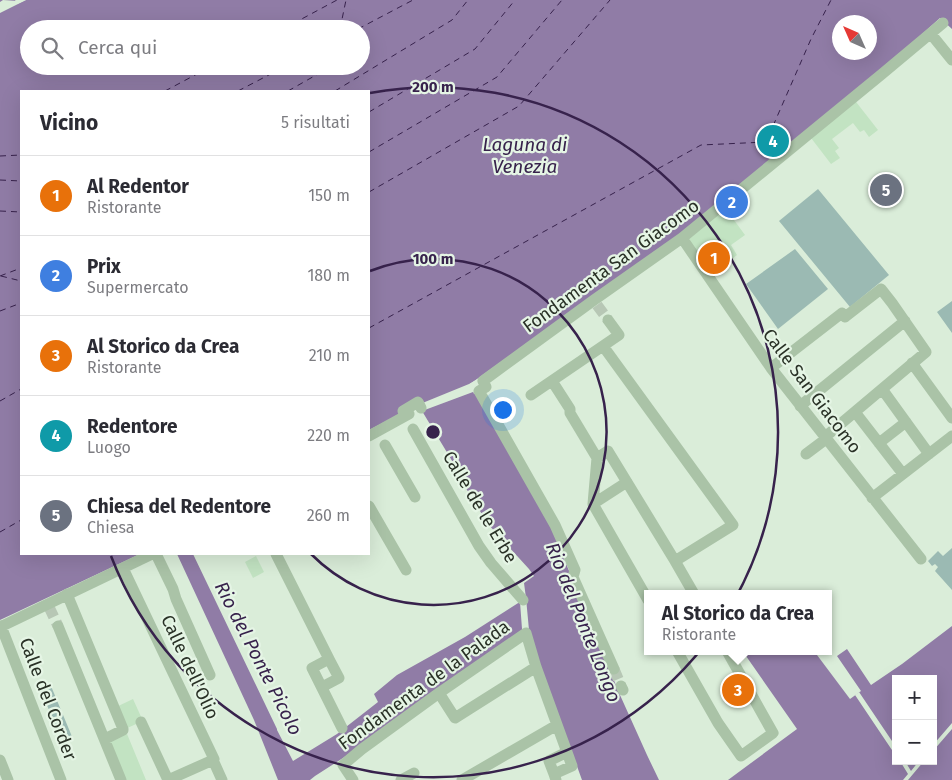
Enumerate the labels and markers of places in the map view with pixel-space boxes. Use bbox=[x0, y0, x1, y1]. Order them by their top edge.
pin: 4 bbox=[757, 122, 789, 160]
pin: 5 bbox=[870, 171, 902, 209]
pin: 2 bbox=[716, 183, 748, 221]
pin: 1 bbox=[698, 239, 730, 277]
centre of rings bbox=[424, 423, 442, 441]
pin: 3 bbox=[722, 671, 754, 709]

